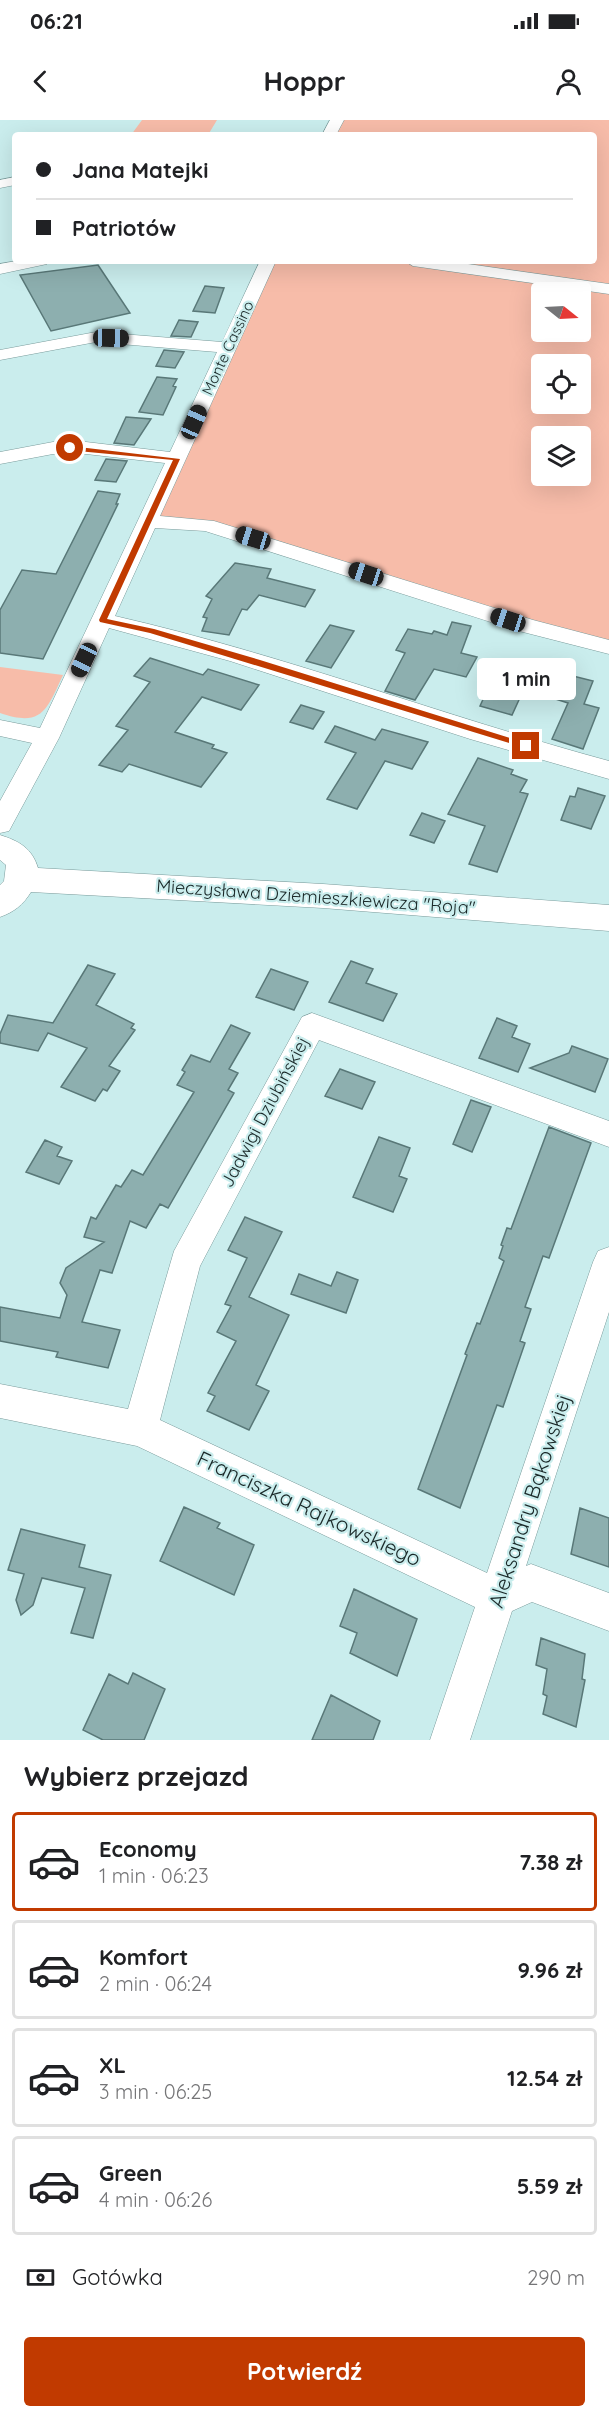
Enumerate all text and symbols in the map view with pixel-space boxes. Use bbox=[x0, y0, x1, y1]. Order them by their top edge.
text: 06:21 bbox=[30, 7, 83, 35]
text: Hoppr bbox=[264, 64, 345, 98]
icon: back bbox=[24, 65, 57, 98]
icon: person bbox=[552, 65, 585, 98]
text: Jana Matejki bbox=[72, 156, 209, 184]
text: Patriotów bbox=[72, 214, 176, 242]
north arrow bbox=[531, 282, 591, 342]
map controls bbox=[531, 282, 591, 486]
street label: Monte Cassino bbox=[197, 298, 258, 398]
car bbox=[93, 329, 129, 347]
button: locate bbox=[531, 354, 591, 414]
car bbox=[178, 402, 210, 442]
button: layers bbox=[531, 426, 591, 486]
route start bbox=[56, 434, 83, 461]
car bbox=[233, 524, 273, 552]
car bbox=[346, 560, 386, 588]
car bbox=[488, 606, 528, 634]
car bbox=[68, 640, 100, 680]
callout: 1 min bbox=[476, 659, 576, 701]
text: 1 min bbox=[502, 666, 551, 691]
route end bbox=[512, 732, 539, 759]
street label: Mieczysława Dziemieszkiewicza "Roja" bbox=[156, 874, 477, 919]
street label: Jadwigi Dziubińskiej bbox=[215, 1033, 314, 1191]
street label: Aleksandry Bąkowskiej bbox=[482, 1391, 576, 1611]
street label: Franciszka Rajkowskiego bbox=[194, 1445, 425, 1571]
text: Wybierz przejazd bbox=[24, 1759, 248, 1793]
icon: car bbox=[27, 1835, 81, 1889]
text: Economy bbox=[99, 1835, 197, 1863]
text: 7.38 zł bbox=[519, 1848, 582, 1876]
text: 1 min · 06:23 bbox=[99, 1863, 209, 1888]
icon: car bbox=[27, 1943, 81, 1997]
text: Komfort bbox=[99, 1943, 188, 1971]
text: 9.96 zł bbox=[517, 1956, 582, 1984]
text: 2 min · 06:24 bbox=[99, 1971, 212, 1996]
icon: car bbox=[27, 2051, 81, 2105]
text: XL bbox=[99, 2051, 126, 2079]
text: 12.54 zł bbox=[507, 2064, 582, 2092]
text: 3 min · 06:25 bbox=[99, 2079, 212, 2104]
icon: car bbox=[27, 2159, 81, 2213]
text: Green bbox=[99, 2159, 162, 2187]
text: 5.59 zł bbox=[517, 2172, 582, 2200]
text: 4 min · 06:26 bbox=[99, 2187, 212, 2212]
icon: cash bbox=[24, 2261, 57, 2294]
text: Gotówka bbox=[72, 2263, 163, 2291]
text: 290 m bbox=[527, 2265, 585, 2290]
button: Potwierdź bbox=[24, 2337, 585, 2406]

